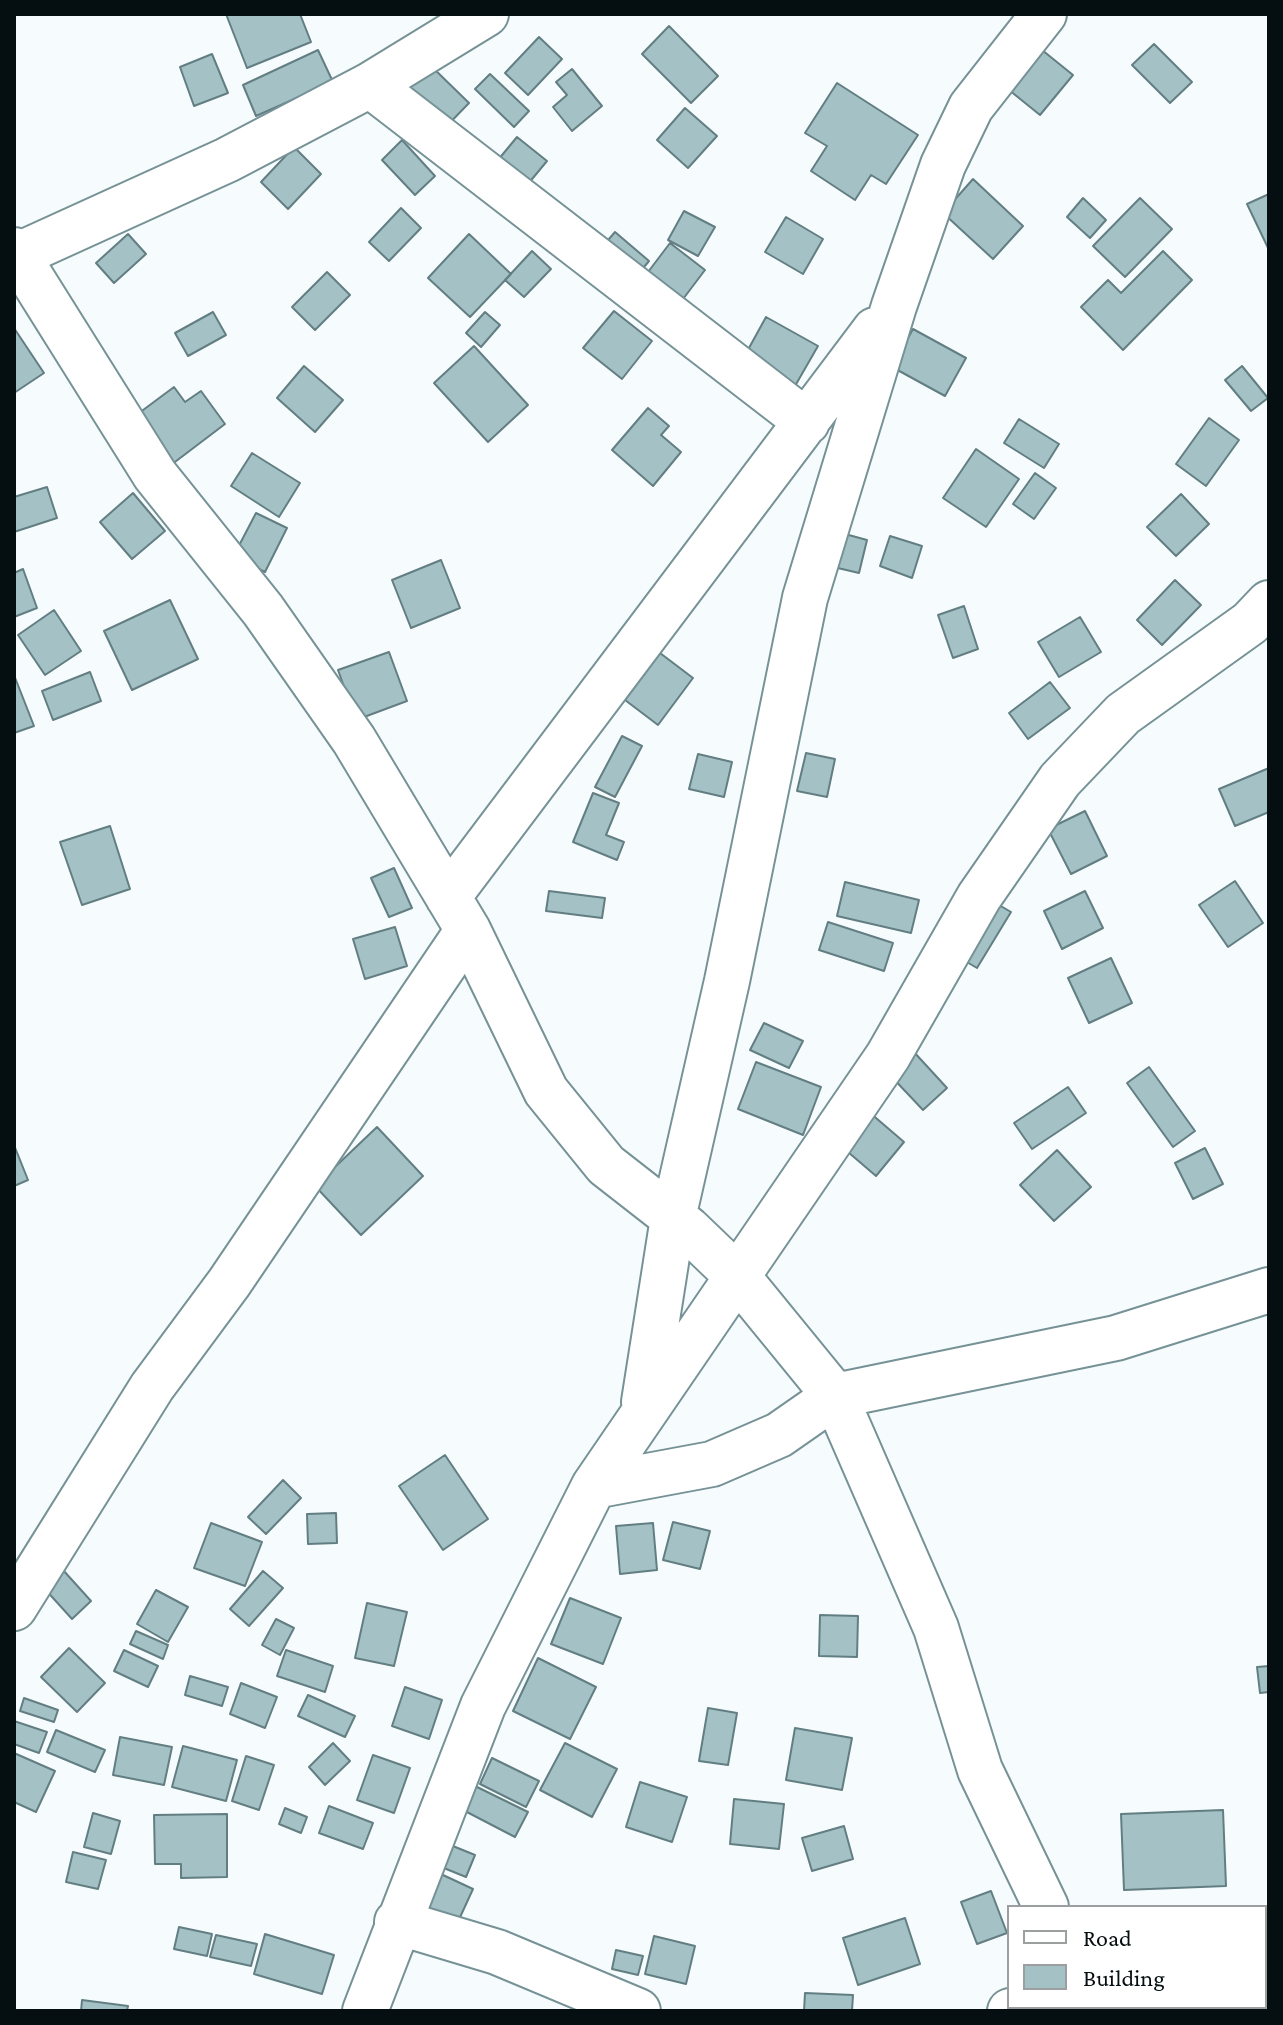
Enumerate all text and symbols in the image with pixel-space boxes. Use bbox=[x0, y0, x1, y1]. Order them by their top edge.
legend bbox=[1007, 1905, 1267, 2009]
text: Road bbox=[1083, 1924, 1132, 1951]
text: Building bbox=[1083, 1964, 1165, 1991]

